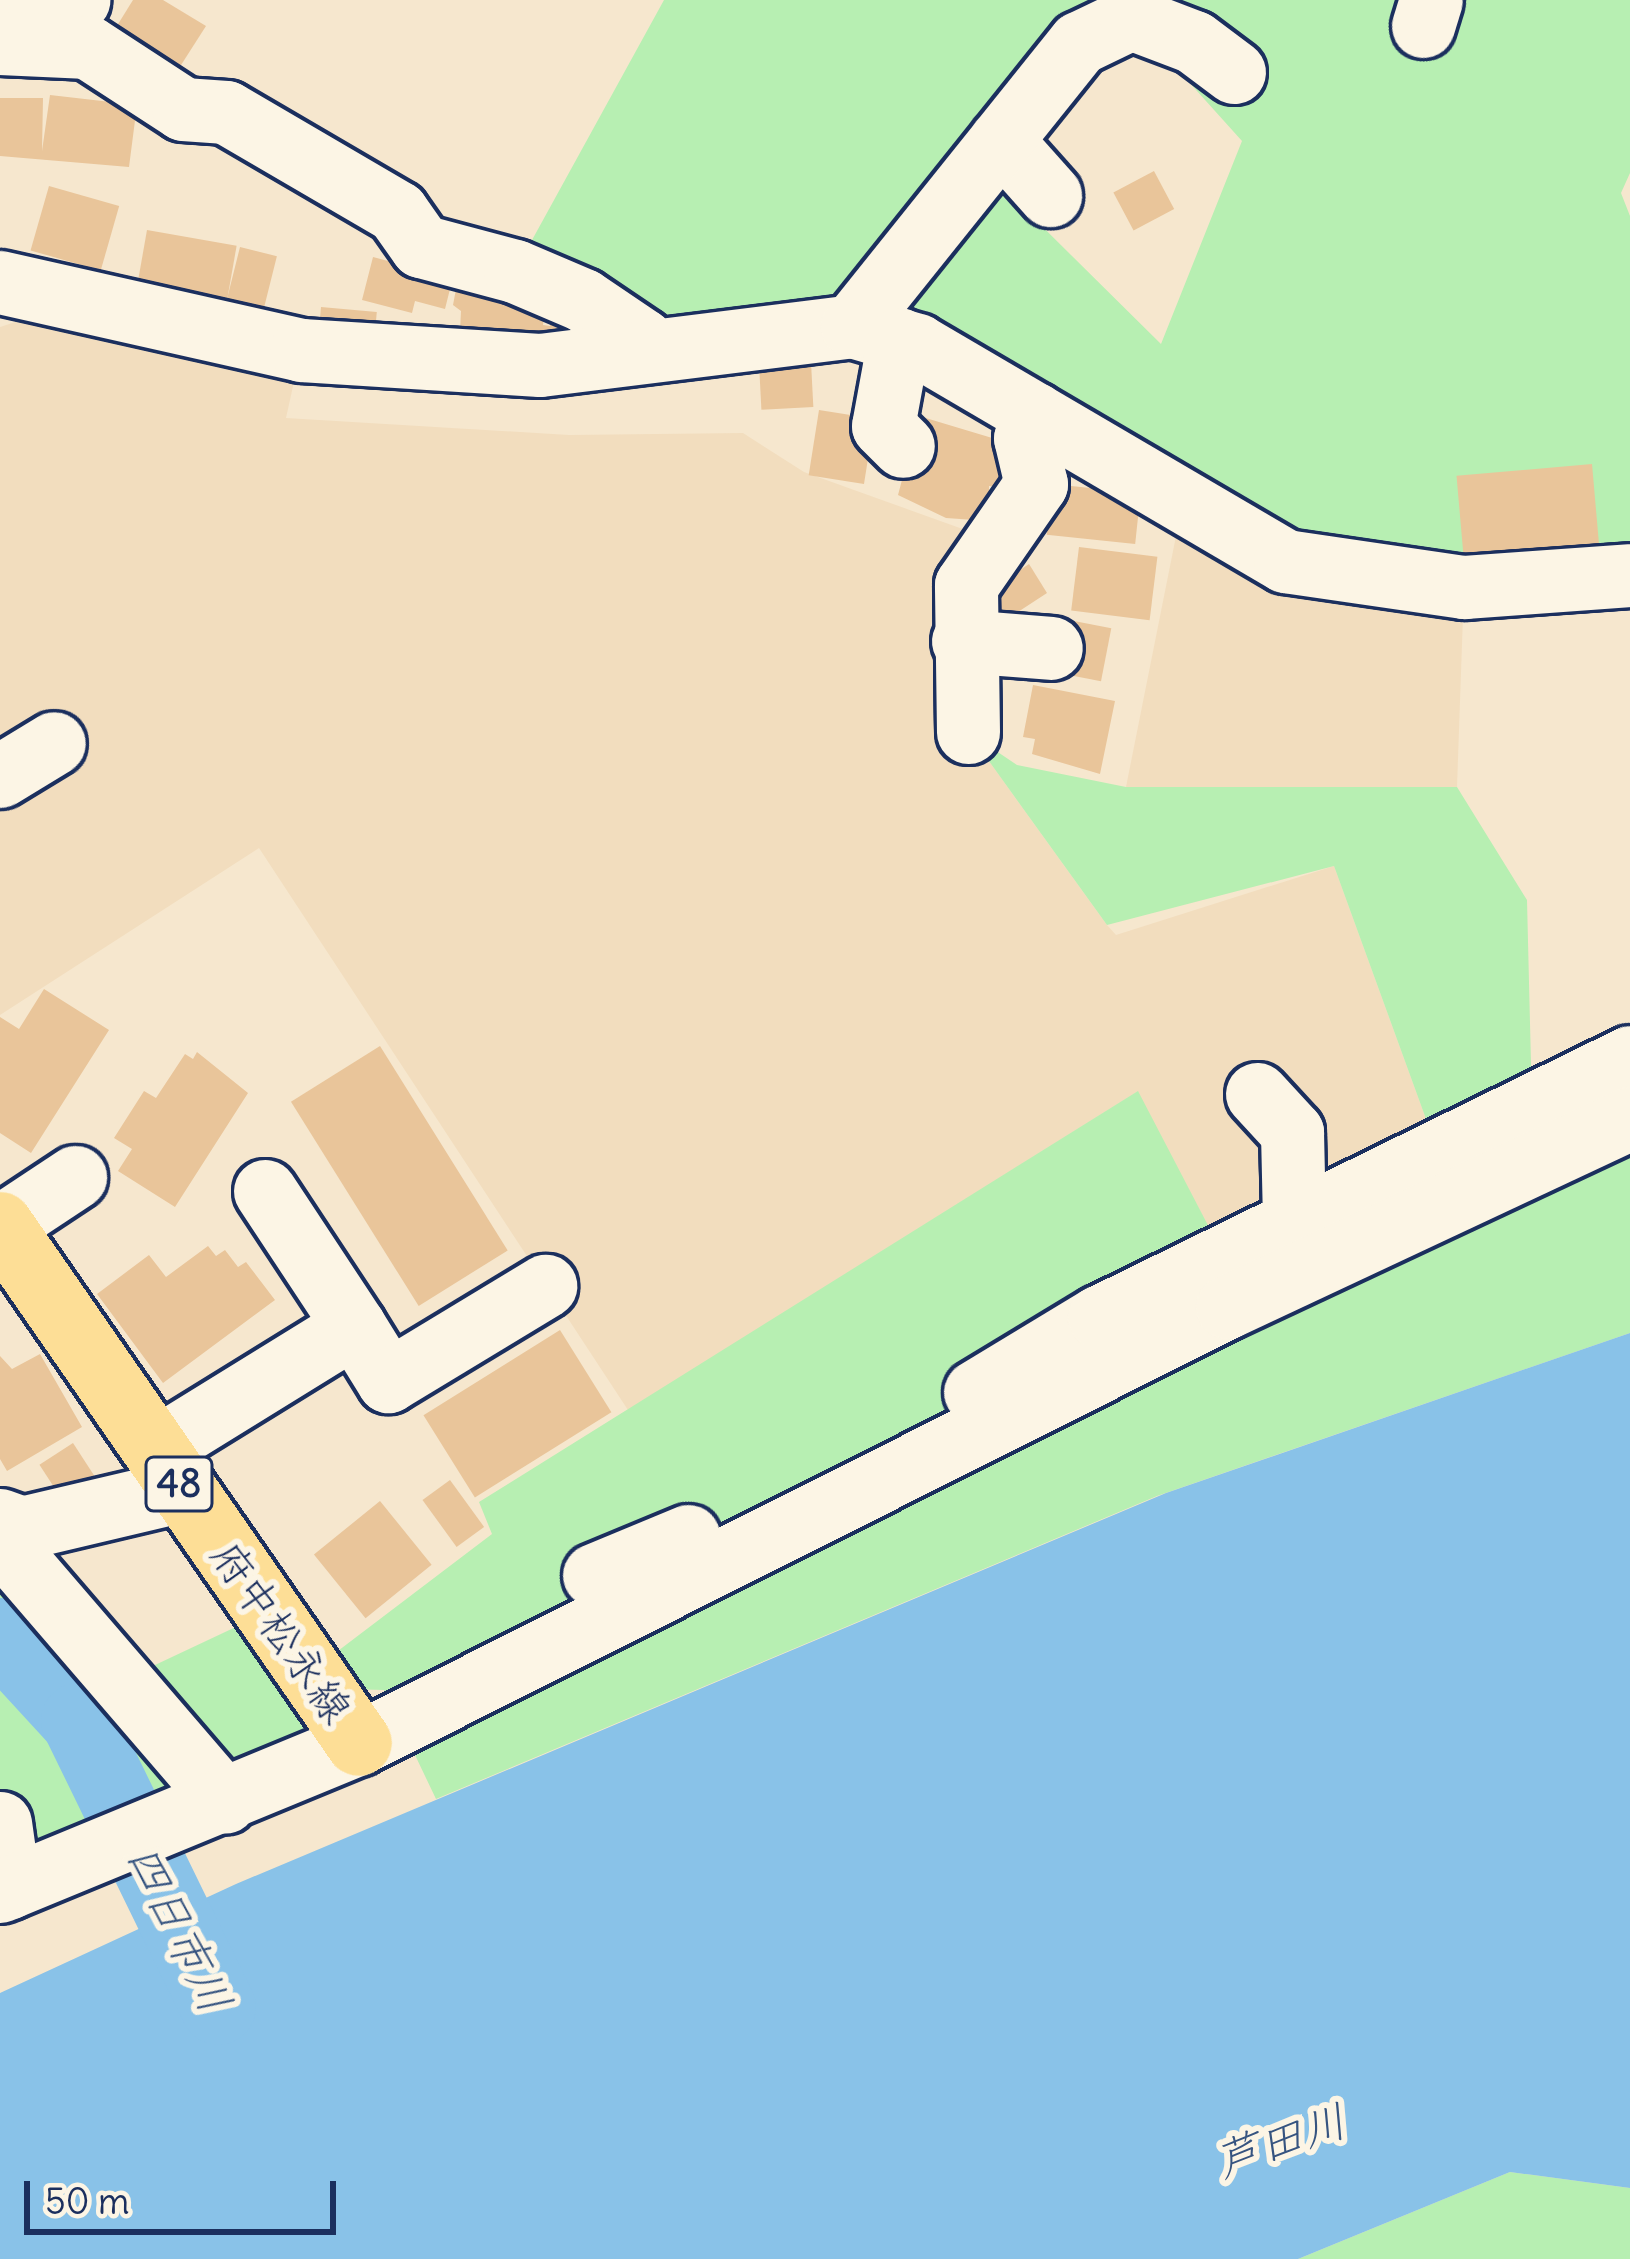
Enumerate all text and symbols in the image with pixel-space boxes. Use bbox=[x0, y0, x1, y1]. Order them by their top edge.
road number: 48 bbox=[143, 1451, 215, 1517]
street label: 府中松永線 bbox=[201, 1532, 363, 1732]
water label: 四日市川 bbox=[115, 1836, 243, 2022]
water label: 芦田川 bbox=[1208, 2093, 1354, 2189]
scale bar bbox=[30, 2157, 342, 2231]
text: 50 m bbox=[45, 2179, 130, 2224]

